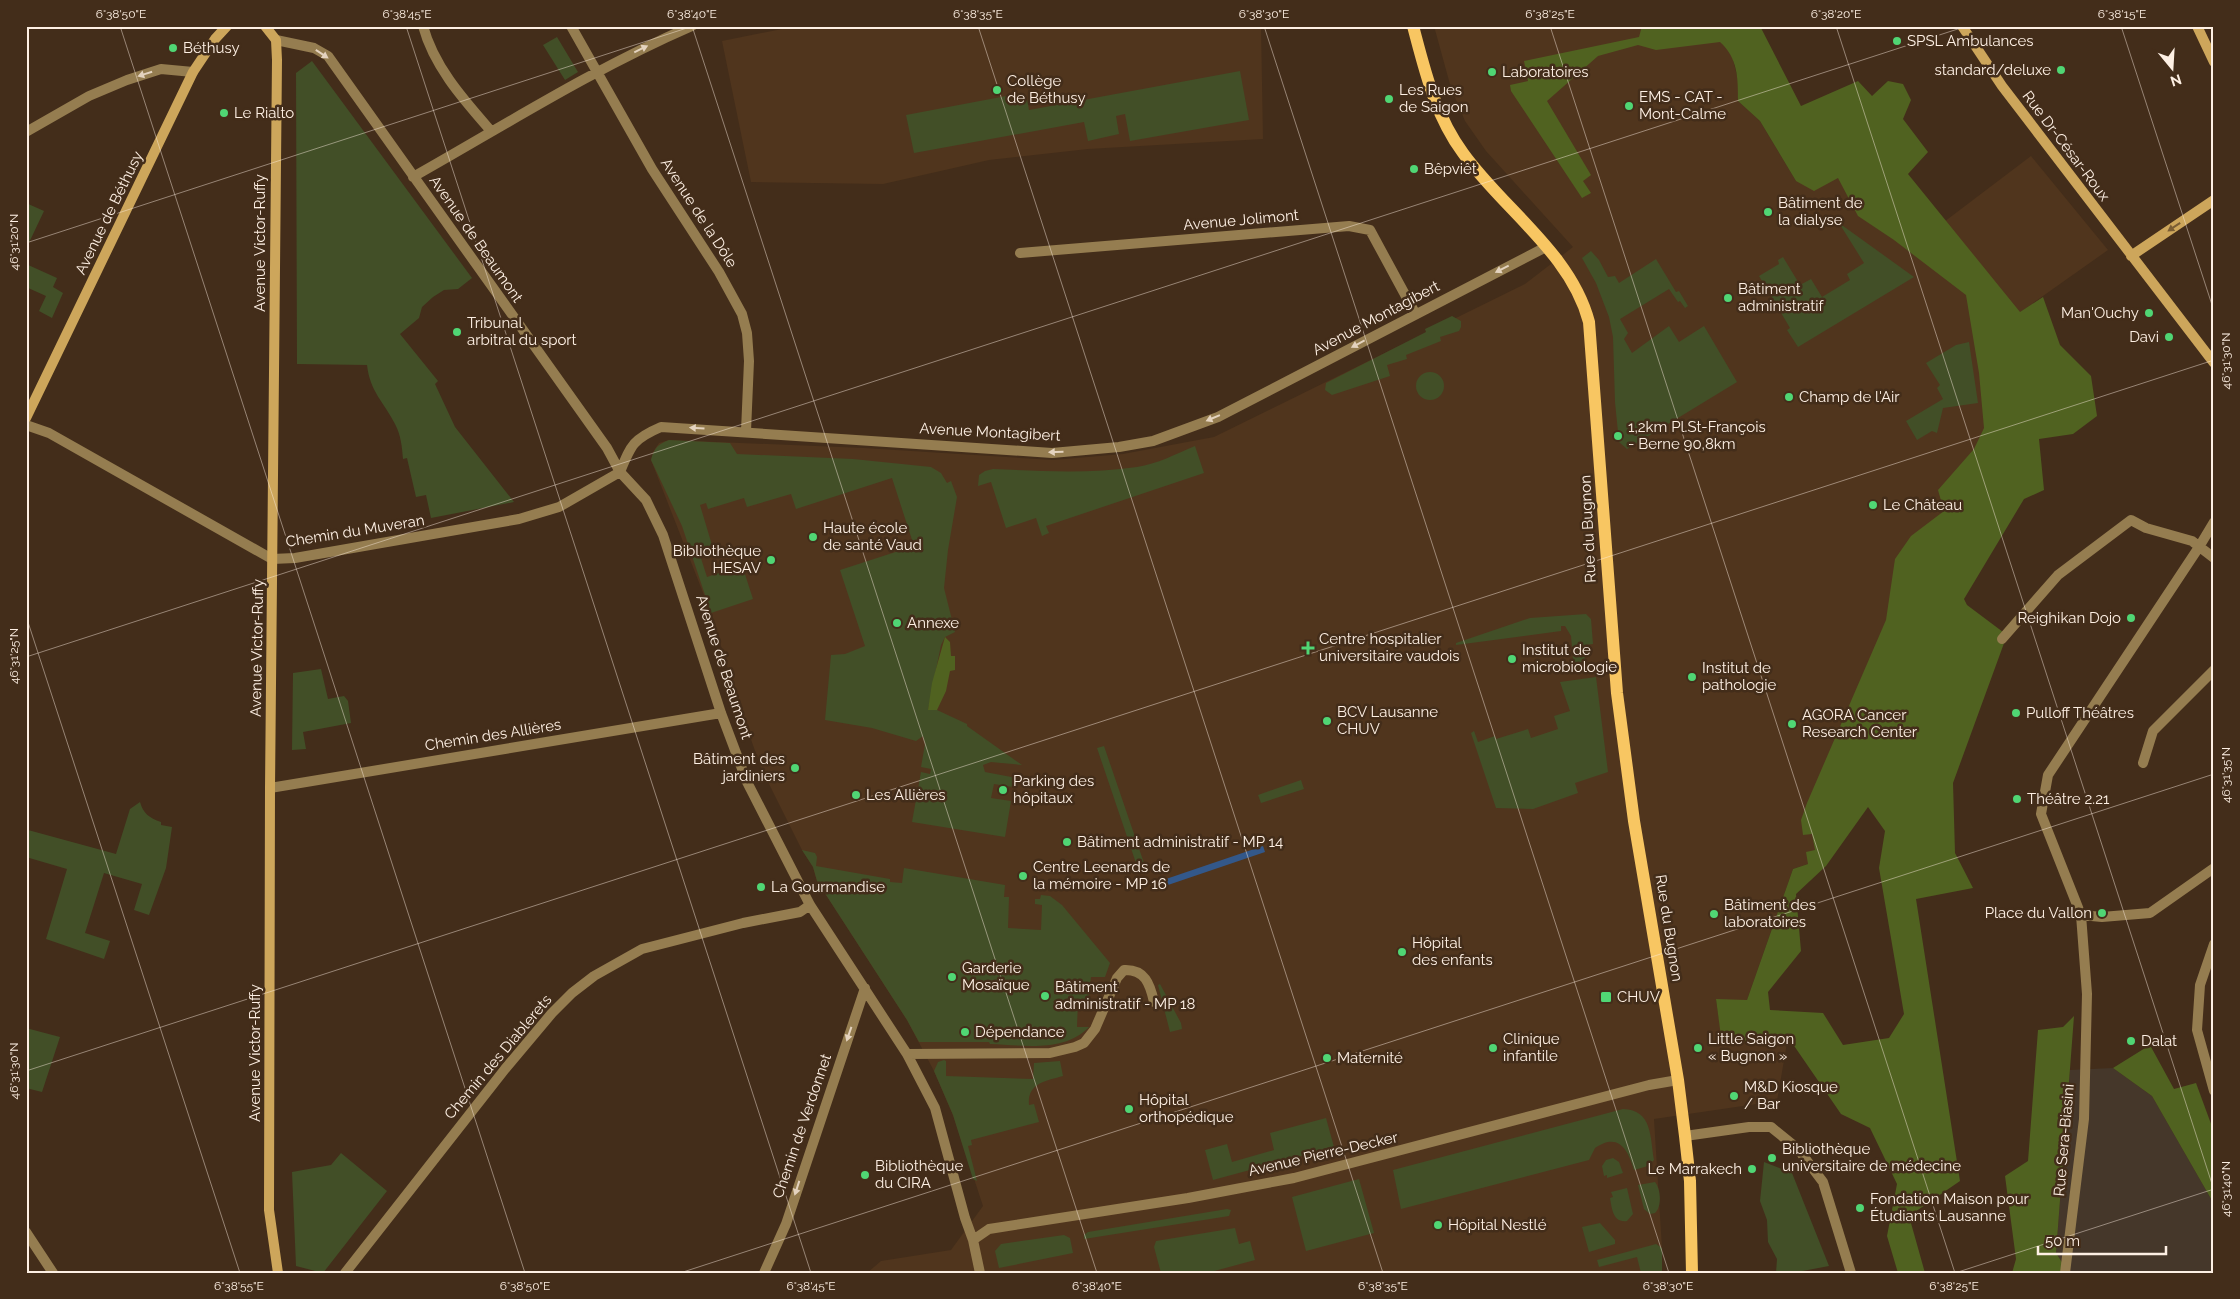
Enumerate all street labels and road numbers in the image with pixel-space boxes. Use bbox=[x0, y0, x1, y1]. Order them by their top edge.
street label: Rue Dr-César-Roux bbox=[2019, 87, 2114, 205]
street label: Avenue de Béthusy bbox=[71, 148, 147, 278]
street label: Avenue de la Dôle bbox=[657, 155, 741, 271]
street label: Avenue de Beaumont bbox=[425, 172, 527, 306]
street label: Avenue Victor-Ruffy bbox=[251, 174, 269, 312]
street label: Avenue Jolimont bbox=[1183, 206, 1299, 234]
street label: Avenue Montagibert bbox=[1309, 277, 1443, 359]
street label: Avenue Montagibert bbox=[919, 419, 1061, 445]
street label: Rue du Bugnon bbox=[1576, 475, 1600, 583]
street label: Chemin du Muveran bbox=[284, 511, 426, 551]
street label: Avenue Victor-Ruffy bbox=[247, 579, 267, 717]
street label: Avenue de Beaumont bbox=[692, 593, 756, 741]
street label: Chemin des Allières bbox=[424, 715, 562, 755]
street label: Rue du Bugnon bbox=[1652, 873, 1686, 983]
street label: Avenue Victor-Ruffy bbox=[246, 984, 264, 1122]
street label: Chemin des Diablerets bbox=[441, 991, 555, 1123]
street label: Chemin de Verdonnet bbox=[769, 1051, 835, 1201]
street label: Rue Sera-Biasini bbox=[2050, 1083, 2078, 1197]
street label: Avenue Pierre-Decker bbox=[1247, 1128, 1400, 1180]

